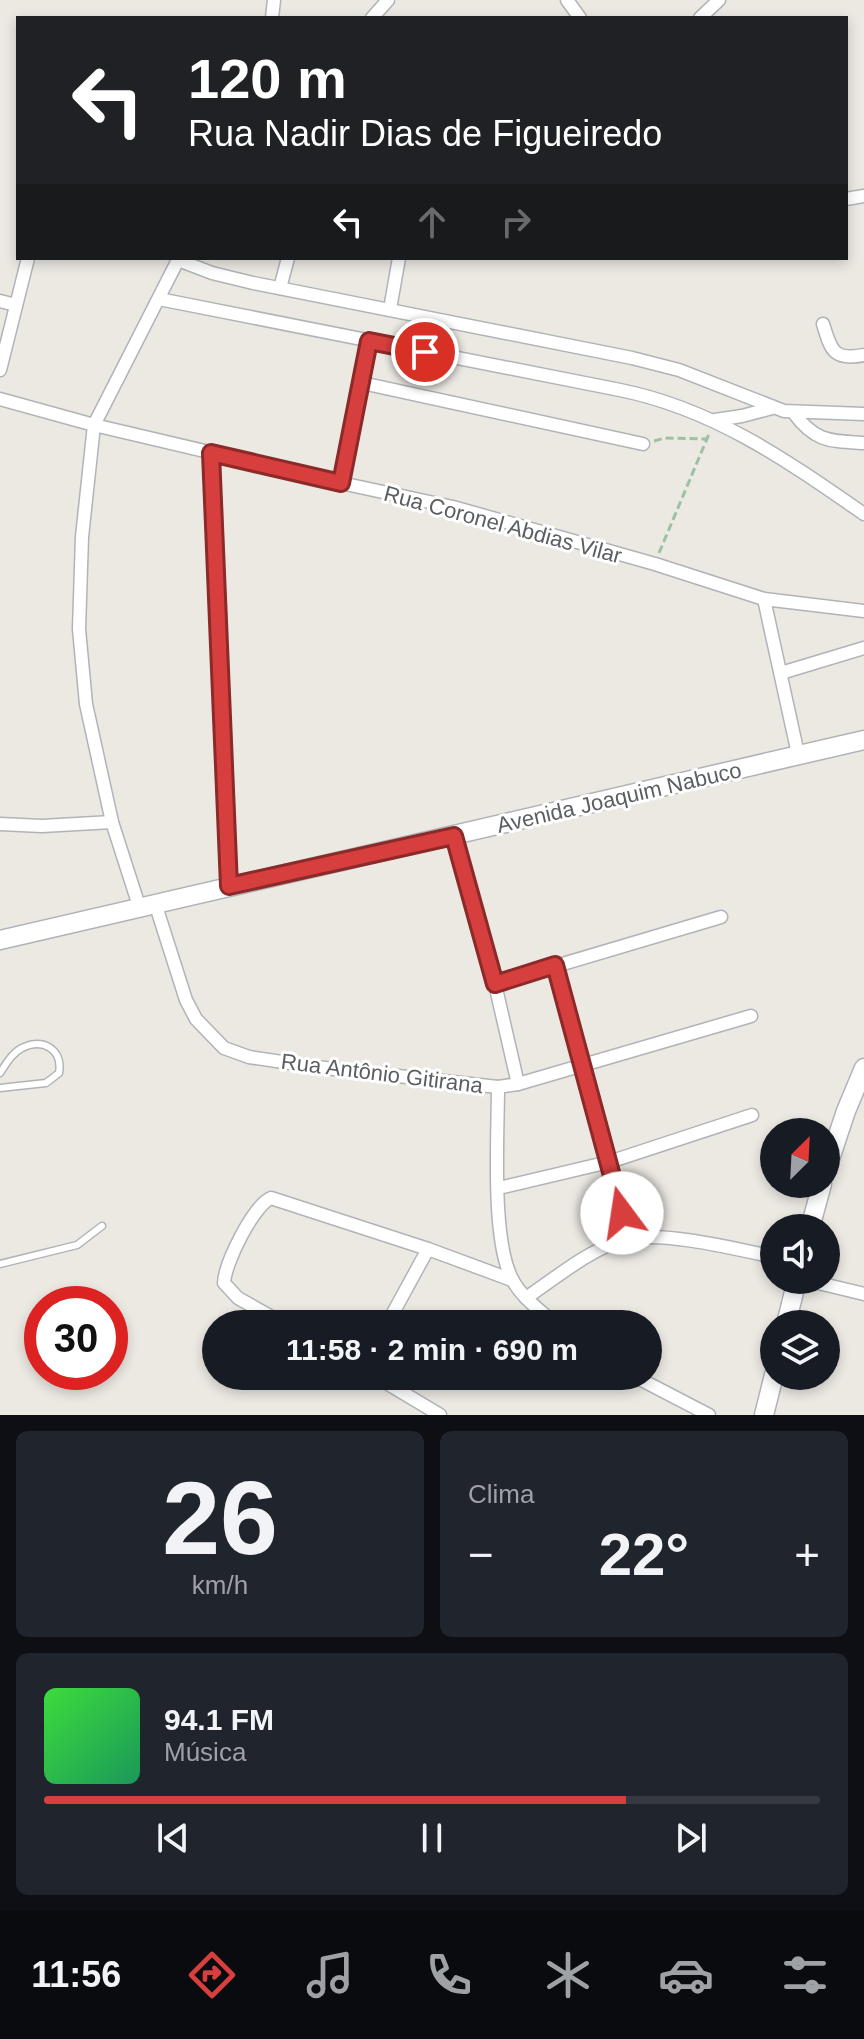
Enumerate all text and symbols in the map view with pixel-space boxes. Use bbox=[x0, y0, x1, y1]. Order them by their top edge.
text: 120 m bbox=[188, 47, 347, 110]
icon: left bbox=[56, 48, 160, 152]
text: Rua Nadir Dias de Figueiredo bbox=[188, 113, 662, 154]
icon: left bbox=[326, 200, 370, 244]
icon: ahead bbox=[410, 200, 454, 244]
icon: right bbox=[494, 200, 538, 244]
pin bbox=[391, 318, 459, 386]
icon: arrive bbox=[403, 330, 447, 374]
street label: Rua Coronel Abdias Vilar bbox=[381, 481, 625, 568]
street label: Avenida Joaquim Nabuco bbox=[494, 757, 744, 838]
street label: Rua Antônio Gitirana bbox=[280, 1049, 485, 1098]
north arrow bbox=[760, 1118, 840, 1198]
map controls bbox=[760, 1118, 840, 1390]
position arrow bbox=[580, 1171, 664, 1255]
button: sound bbox=[760, 1214, 840, 1294]
speed limit sign: 30 bbox=[24, 1286, 128, 1390]
button: layers bbox=[760, 1310, 840, 1390]
text: 11:58 · 2 min · 690 m bbox=[286, 1333, 578, 1366]
text: 26 bbox=[162, 1460, 278, 1576]
text: Clima bbox=[468, 1479, 534, 1509]
text: 22° bbox=[599, 1521, 689, 1588]
text: − bbox=[468, 1530, 494, 1579]
text: + bbox=[794, 1530, 820, 1579]
text: km/h bbox=[192, 1570, 248, 1600]
text: 94.1 FM bbox=[164, 1703, 274, 1736]
text: Música bbox=[164, 1737, 246, 1767]
icon: previous bbox=[151, 1816, 195, 1860]
icon: pause bbox=[410, 1816, 454, 1860]
icon: next bbox=[669, 1816, 713, 1860]
icon: directions bbox=[184, 1947, 240, 2003]
icon: music bbox=[302, 1947, 358, 2003]
icon: phone bbox=[421, 1947, 477, 2003]
icon: climate bbox=[540, 1947, 596, 2003]
icon: car bbox=[658, 1947, 714, 2003]
icon: filters bbox=[777, 1947, 833, 2003]
text: 11:56 bbox=[31, 1954, 121, 1995]

